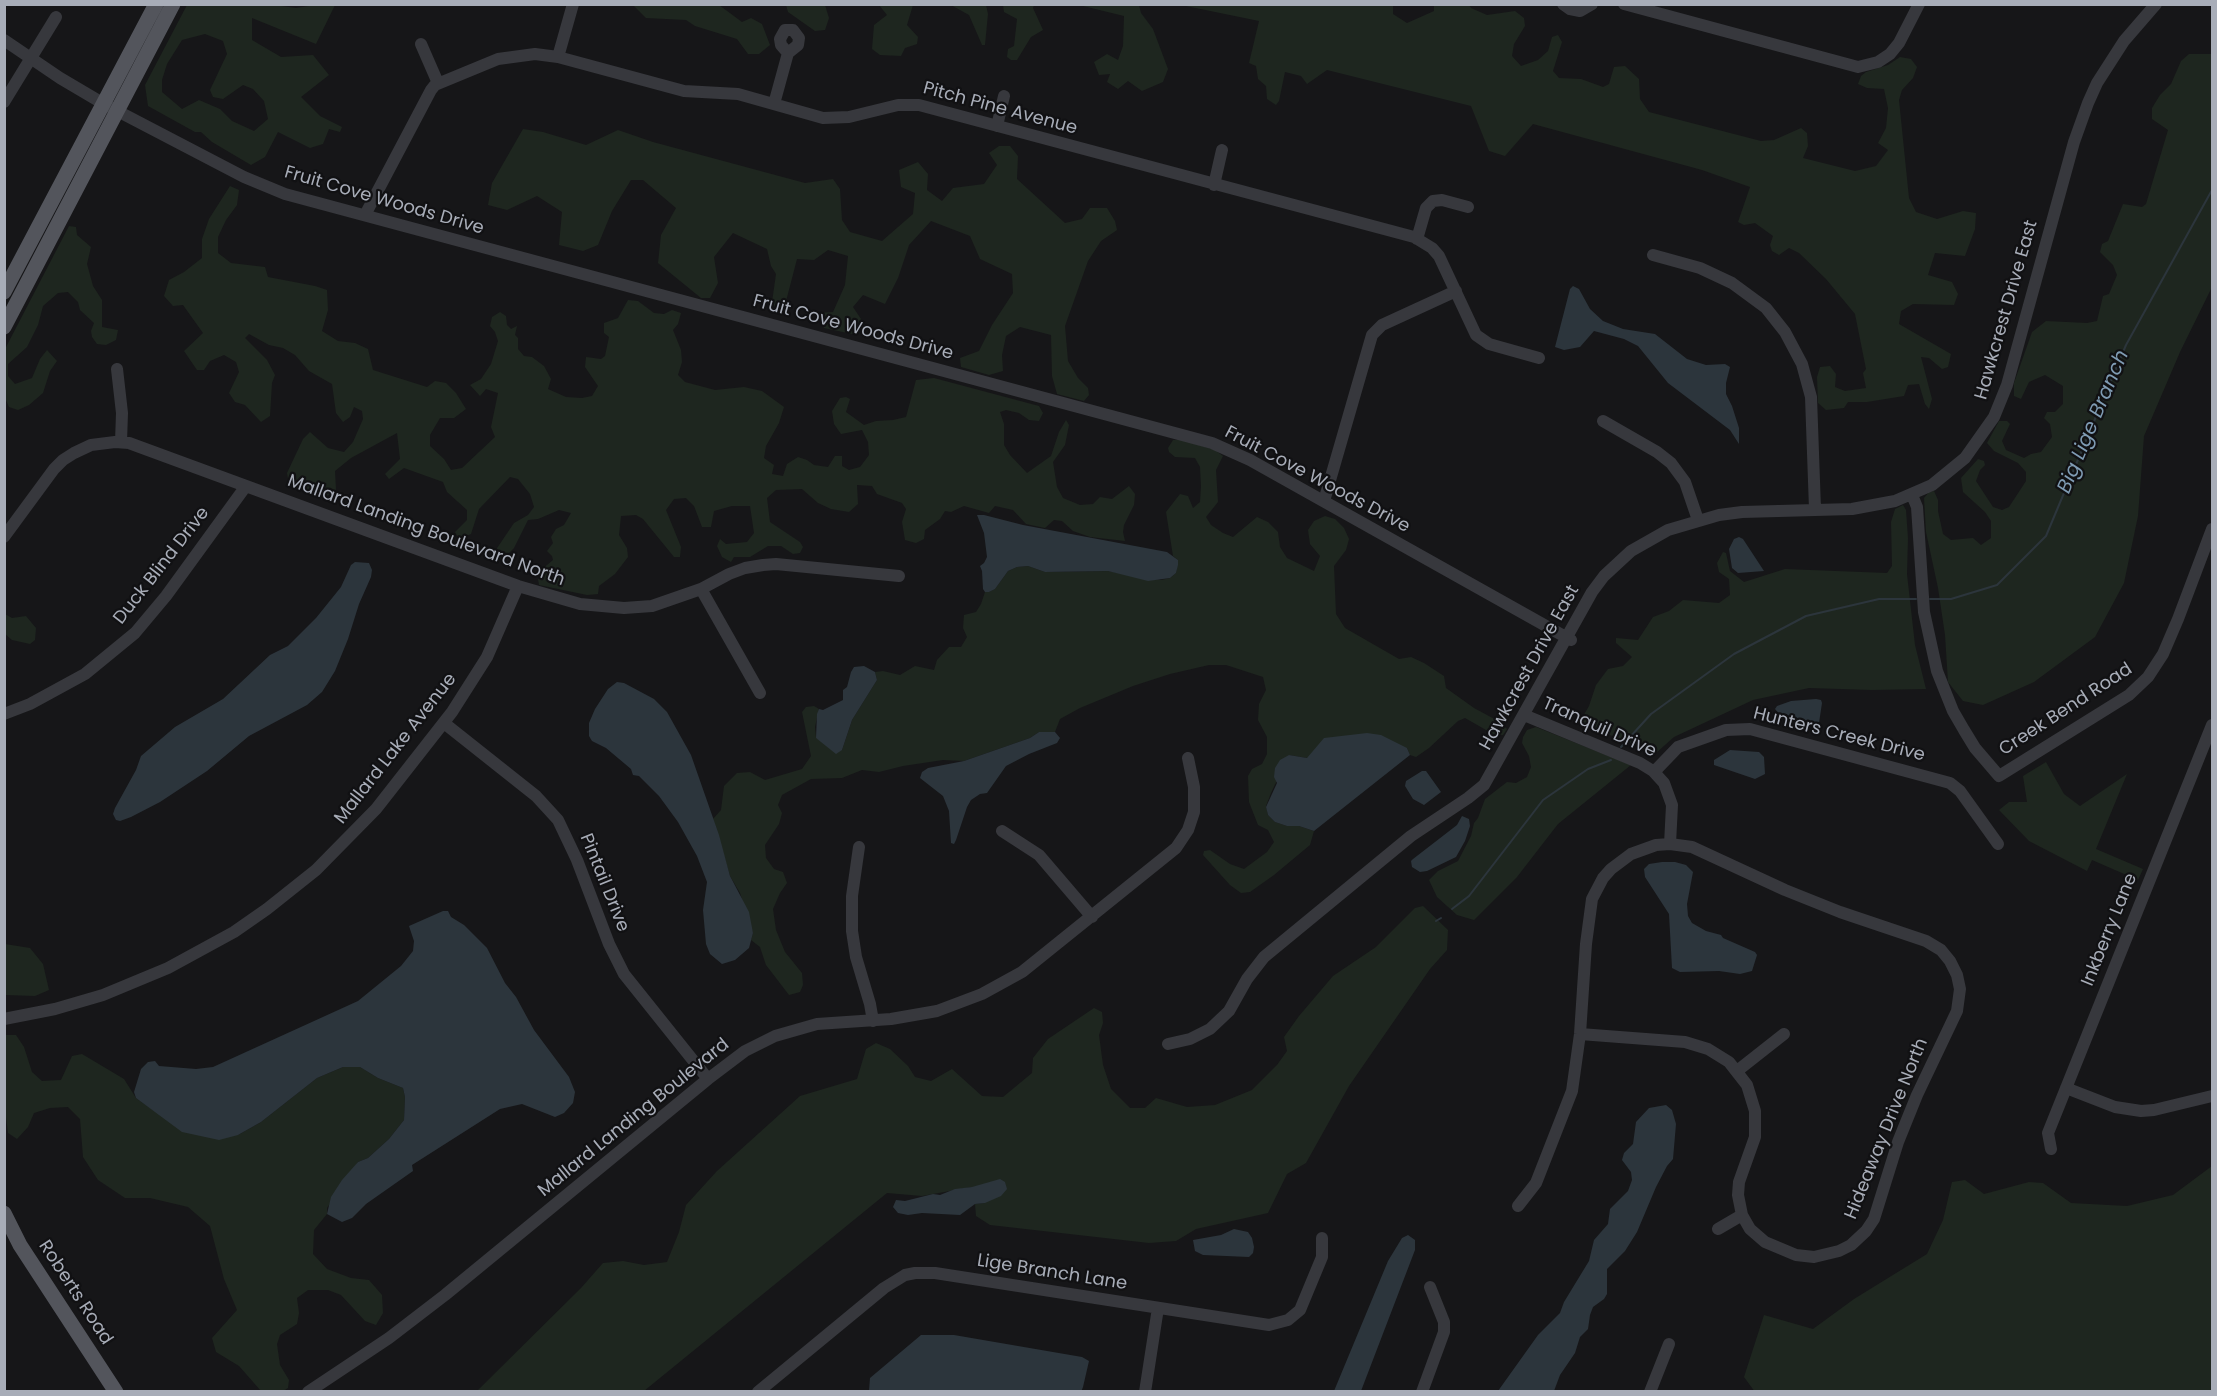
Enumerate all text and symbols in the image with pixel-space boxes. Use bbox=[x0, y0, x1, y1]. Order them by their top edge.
street label: Pitch Pine Avenue bbox=[921, 78, 1079, 140]
street label: Fruit Cove Woods Drive bbox=[282, 162, 486, 240]
street label: Hawkcrest Drive East bbox=[1971, 218, 2043, 402]
street label: Fruit Cove Woods Drive bbox=[750, 291, 956, 365]
water label: Big Lige Branch bbox=[2053, 347, 2135, 497]
street label: Fruit Cove Woods Drive bbox=[1221, 422, 1413, 538]
street label: Mallard Landing Boulevard North bbox=[284, 471, 568, 591]
street label: Duck Blind Drive bbox=[110, 503, 214, 629]
street label: Hawkcrest Drive East bbox=[1476, 582, 1584, 754]
street label: Creek Bend Road bbox=[1995, 659, 2137, 761]
street label: Mallard Lake Avenue bbox=[330, 669, 462, 829]
street label: Tranquil Drive bbox=[1539, 693, 1659, 763]
street label: Hunters Creek Drive bbox=[1751, 703, 1927, 767]
street label: Pintail Drive bbox=[575, 831, 633, 935]
street label: Inkberry Lane bbox=[2078, 871, 2142, 989]
street label: Mallard Landing Boulevard bbox=[534, 1034, 734, 1202]
street label: Hideaway Drive North bbox=[1841, 1035, 1933, 1223]
street label: Roberts Road bbox=[33, 1237, 117, 1349]
street label: Lige Branch Lane bbox=[975, 1250, 1129, 1296]

